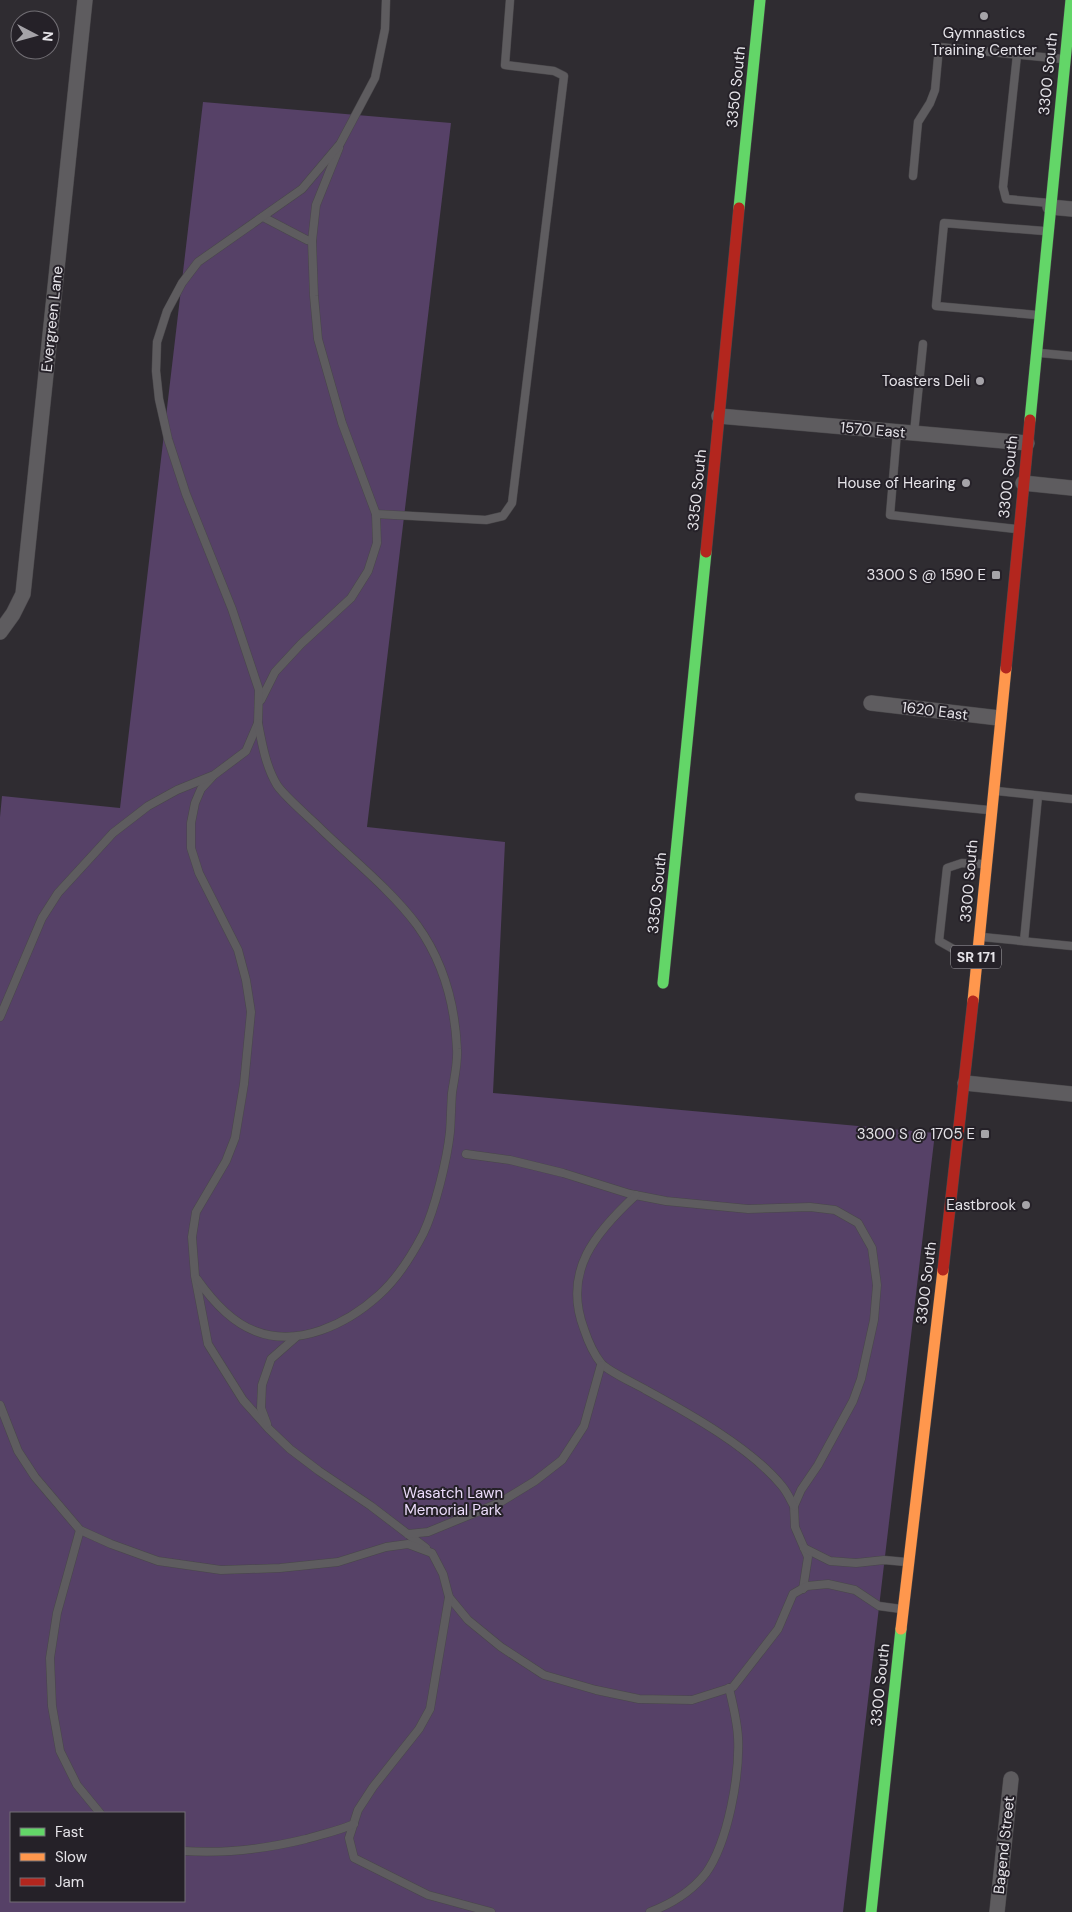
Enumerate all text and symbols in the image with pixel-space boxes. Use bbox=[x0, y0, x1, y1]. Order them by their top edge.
north arrow bbox=[10, 10, 60, 60]
marker: Gymnastics Training Center bbox=[978, 10, 990, 22]
place label: Gymnastics Training Center bbox=[931, 23, 1037, 60]
text: N bbox=[38, 30, 57, 42]
street label: 3300 South bbox=[1034, 32, 1062, 116]
street label: 3350 South bbox=[722, 45, 750, 129]
street label: Evergreen Lane bbox=[36, 265, 68, 373]
place label: Toasters Deli bbox=[882, 371, 970, 391]
marker: Toasters Deli bbox=[974, 375, 986, 387]
street label: 1570 East bbox=[840, 417, 907, 443]
street label: 3300 South bbox=[994, 435, 1022, 519]
street label: 3350 South bbox=[683, 448, 711, 532]
place label: House of Hearing bbox=[837, 473, 956, 493]
marker: House of Hearing bbox=[960, 477, 972, 489]
place label: 3300 S @ 1590 E bbox=[866, 565, 986, 585]
marker: 3300 S @ 1590 E bbox=[990, 569, 1002, 581]
street label: 1620 East bbox=[901, 697, 969, 725]
street label: 3300 South bbox=[955, 839, 983, 923]
street label: 3350 South bbox=[643, 851, 671, 935]
road number: SR 171 bbox=[951, 946, 1001, 969]
place label: 3300 S @ 1705 E bbox=[857, 1124, 975, 1144]
marker: 3300 S @ 1705 E bbox=[979, 1128, 991, 1140]
place label: Eastbrook bbox=[946, 1195, 1016, 1215]
marker: Eastbrook bbox=[1020, 1199, 1032, 1211]
street label: 3300 South bbox=[911, 1241, 941, 1325]
park label: Wasatch Lawn Memorial Park bbox=[403, 1483, 503, 1520]
street label: 3300 South bbox=[866, 1643, 894, 1727]
street label: Bagend Street bbox=[989, 1795, 1019, 1895]
legend bbox=[10, 1812, 185, 1902]
text: Fast bbox=[55, 1822, 84, 1842]
text: Slow bbox=[55, 1847, 88, 1867]
text: Jam bbox=[55, 1872, 84, 1892]

